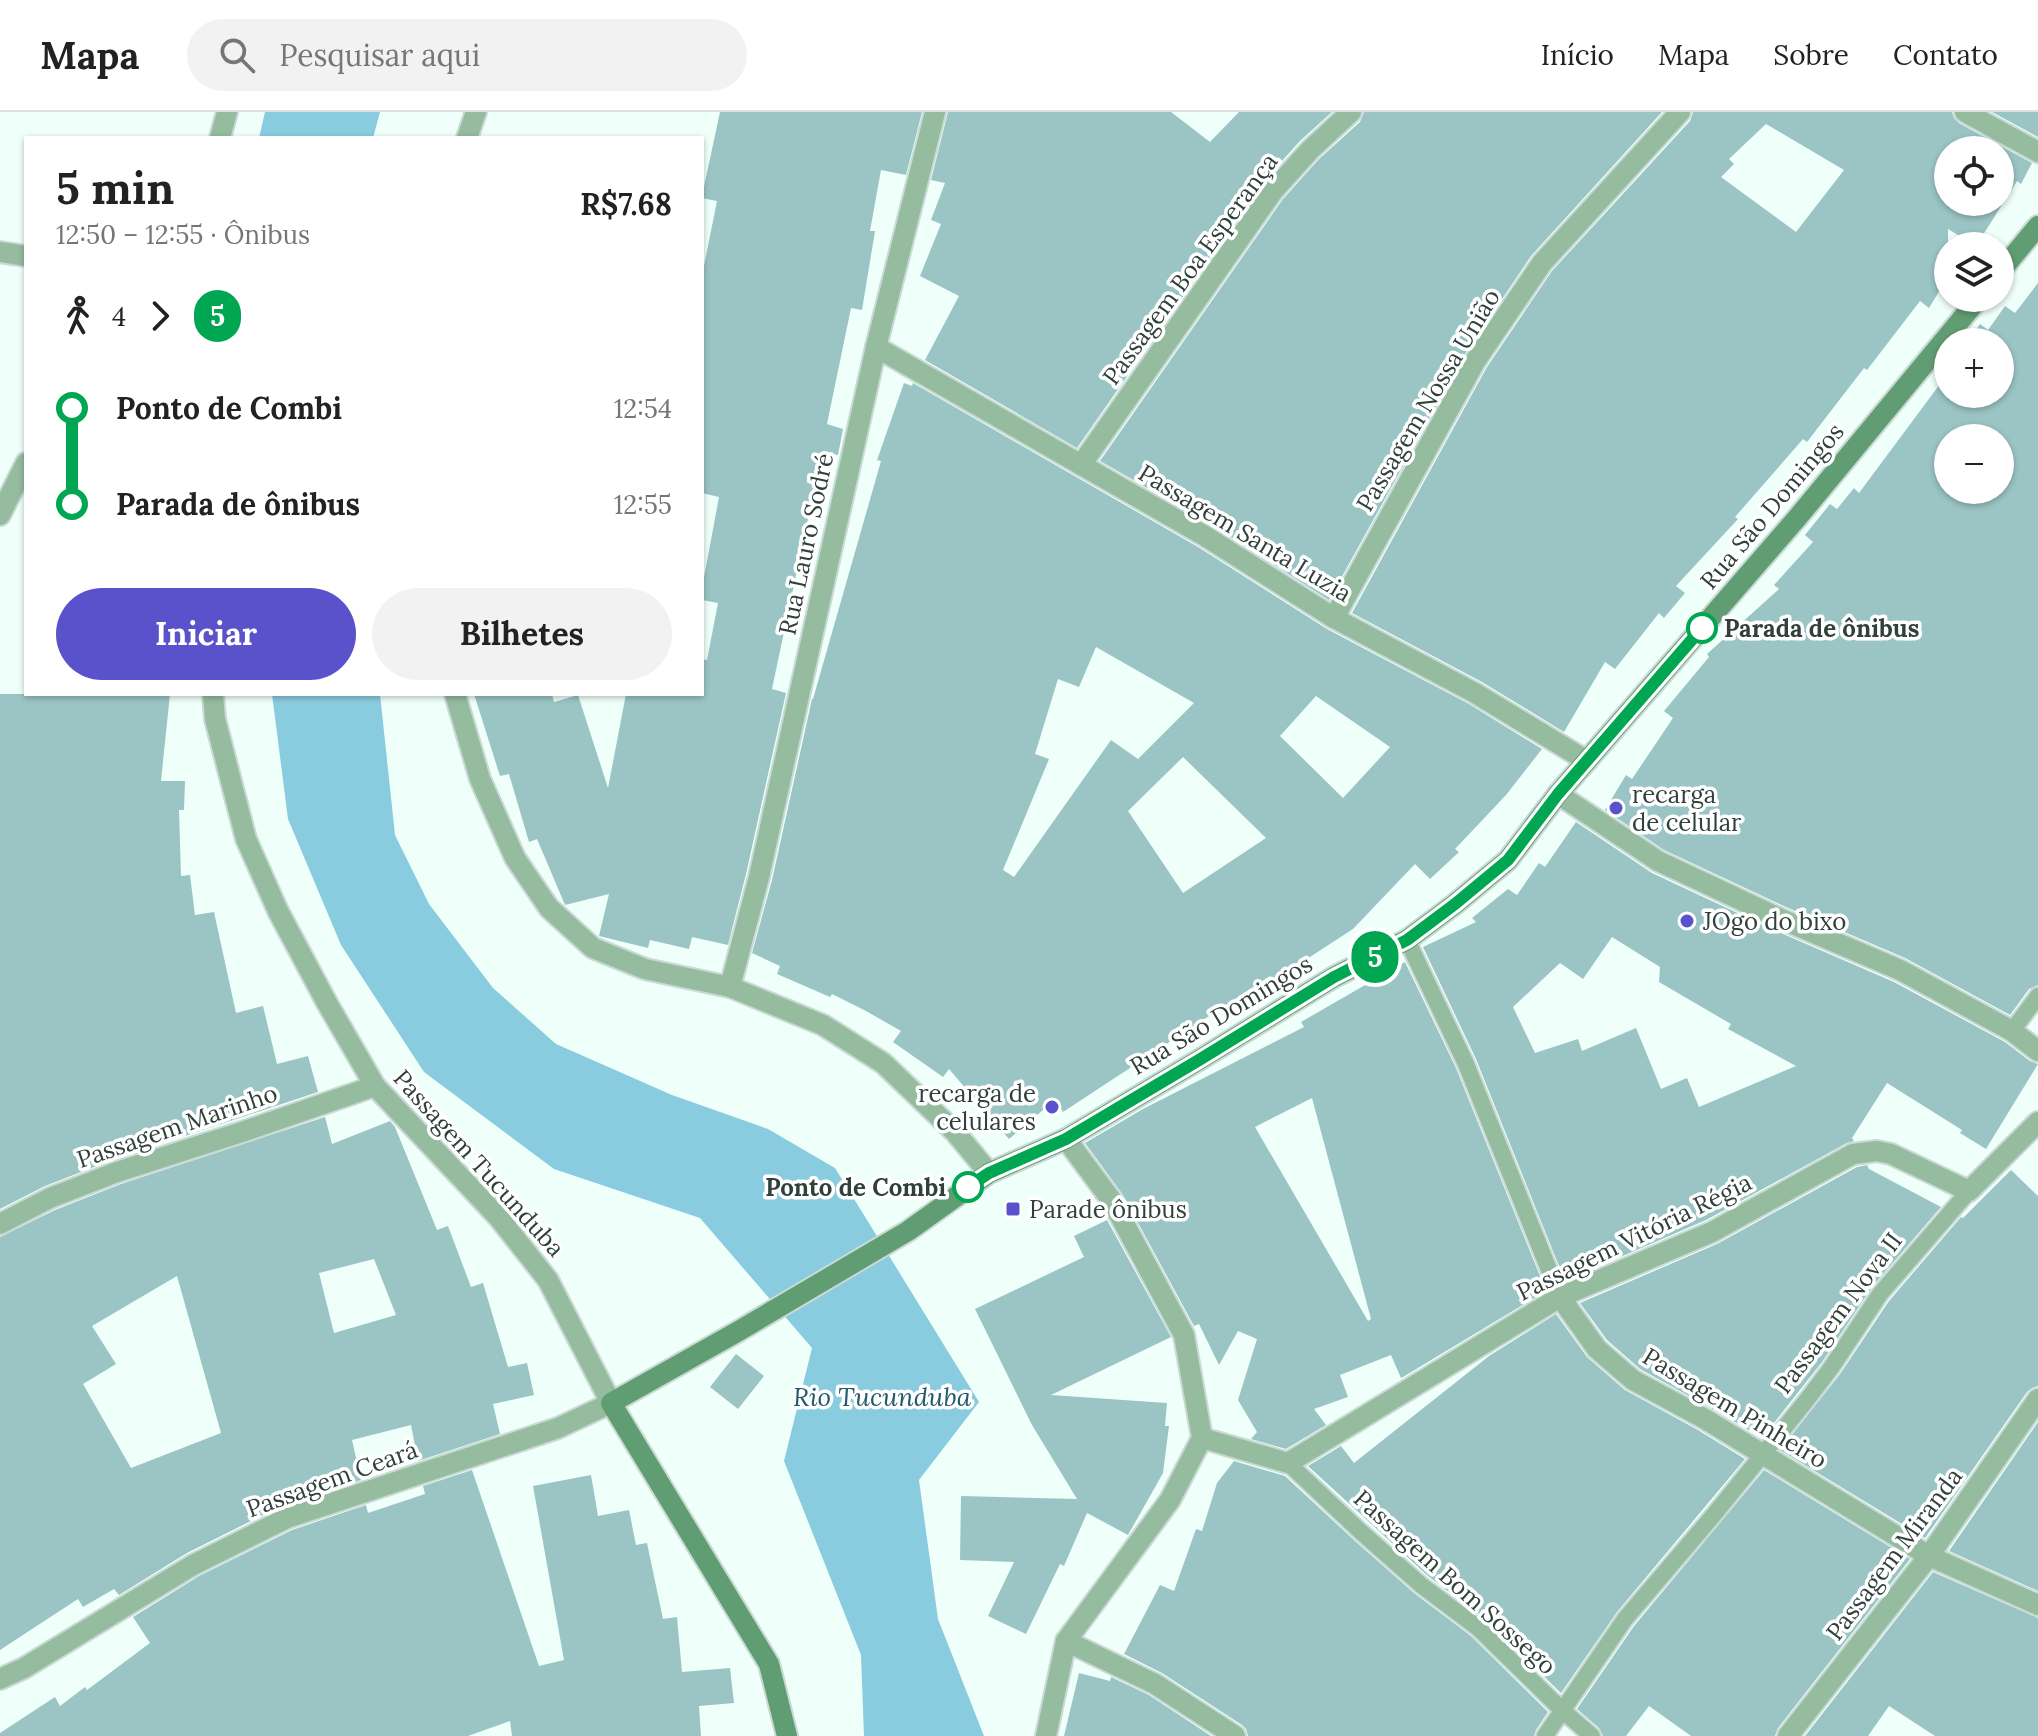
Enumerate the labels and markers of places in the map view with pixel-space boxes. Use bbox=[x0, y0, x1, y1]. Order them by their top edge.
marker: Parada de ônibus bbox=[1687, 613, 1717, 643]
place label: Parada de ônibus bbox=[1724, 613, 1919, 644]
place label: recarga de celular bbox=[1632, 779, 1742, 838]
marker: recarga de celular bbox=[1607, 799, 1625, 817]
place label: JOgo do bixo bbox=[1702, 906, 1846, 937]
marker: JOgo do bixo bbox=[1678, 912, 1696, 930]
place label: recarga de celulares bbox=[918, 1078, 1036, 1137]
marker: recarga de celulares bbox=[1043, 1098, 1061, 1116]
place label: Ponto de Combi bbox=[765, 1172, 946, 1203]
marker: Ponto de Combi bbox=[953, 1172, 983, 1202]
place label: Parade ônibus bbox=[1029, 1194, 1187, 1225]
marker: Parade ônibus bbox=[1004, 1200, 1022, 1218]

